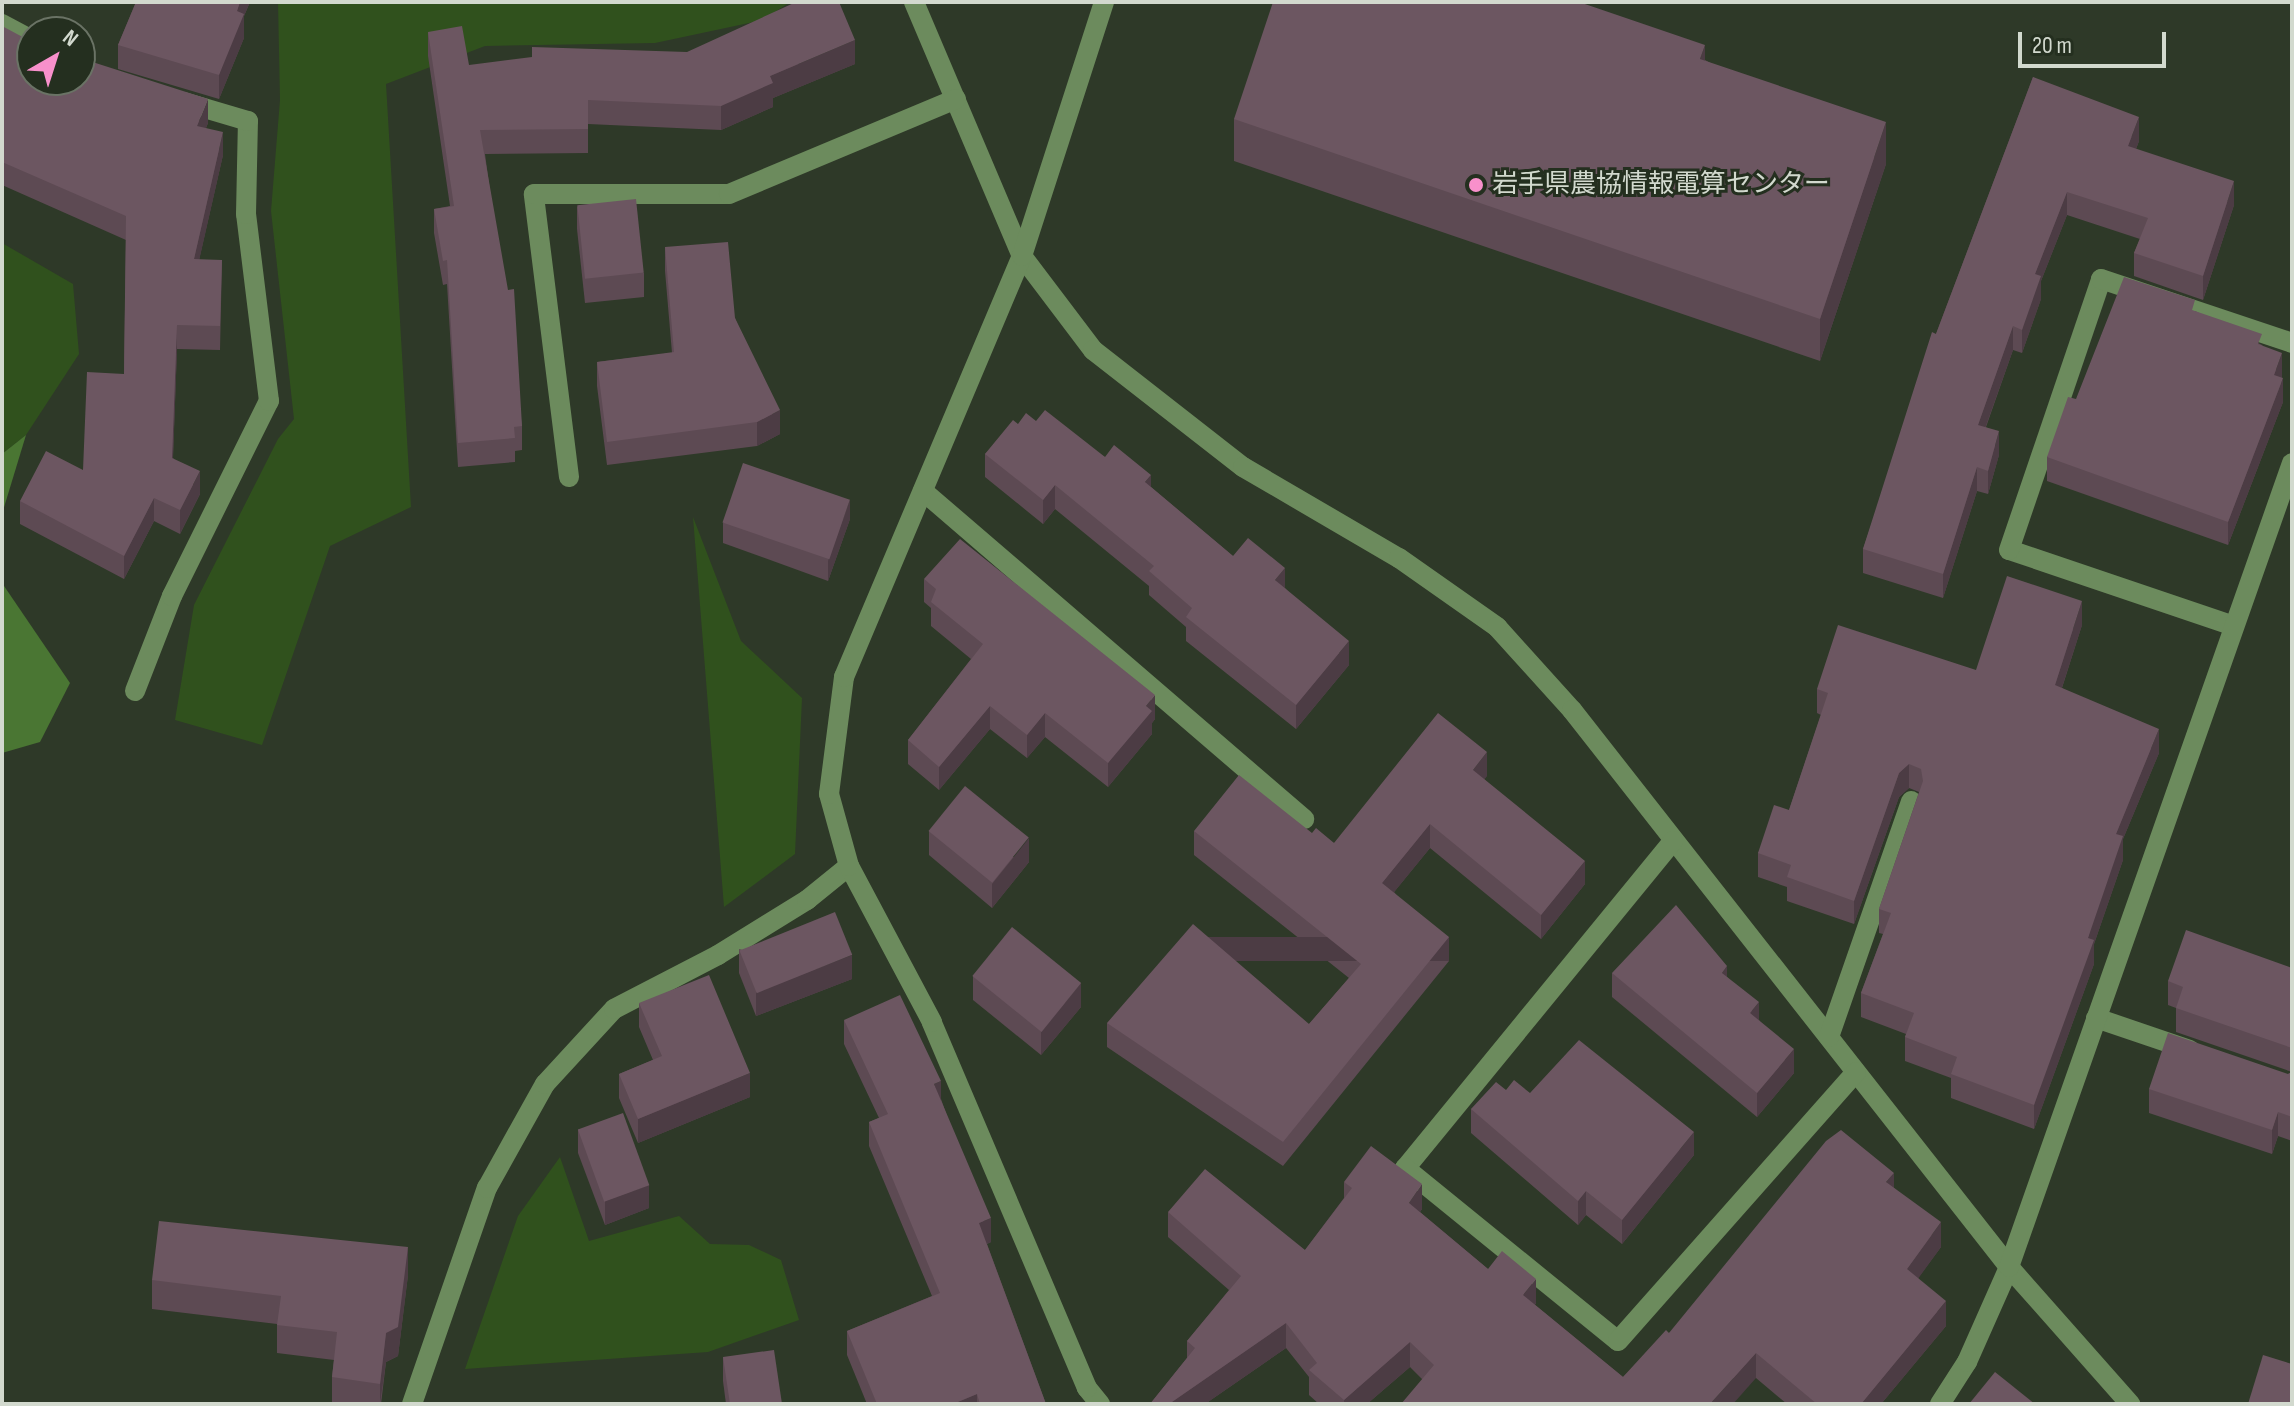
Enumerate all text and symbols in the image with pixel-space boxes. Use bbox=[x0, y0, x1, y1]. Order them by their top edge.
north arrow bbox=[16, 16, 96, 96]
scale bar bbox=[2022, 16, 2170, 66]
text: N bbox=[57, 24, 83, 53]
text: 20 m bbox=[2032, 31, 2072, 60]
place label: 岩手県農協情報電算センター bbox=[1492, 169, 1830, 201]
marker: 岩手県農協情報電算センター bbox=[1467, 176, 1485, 194]

